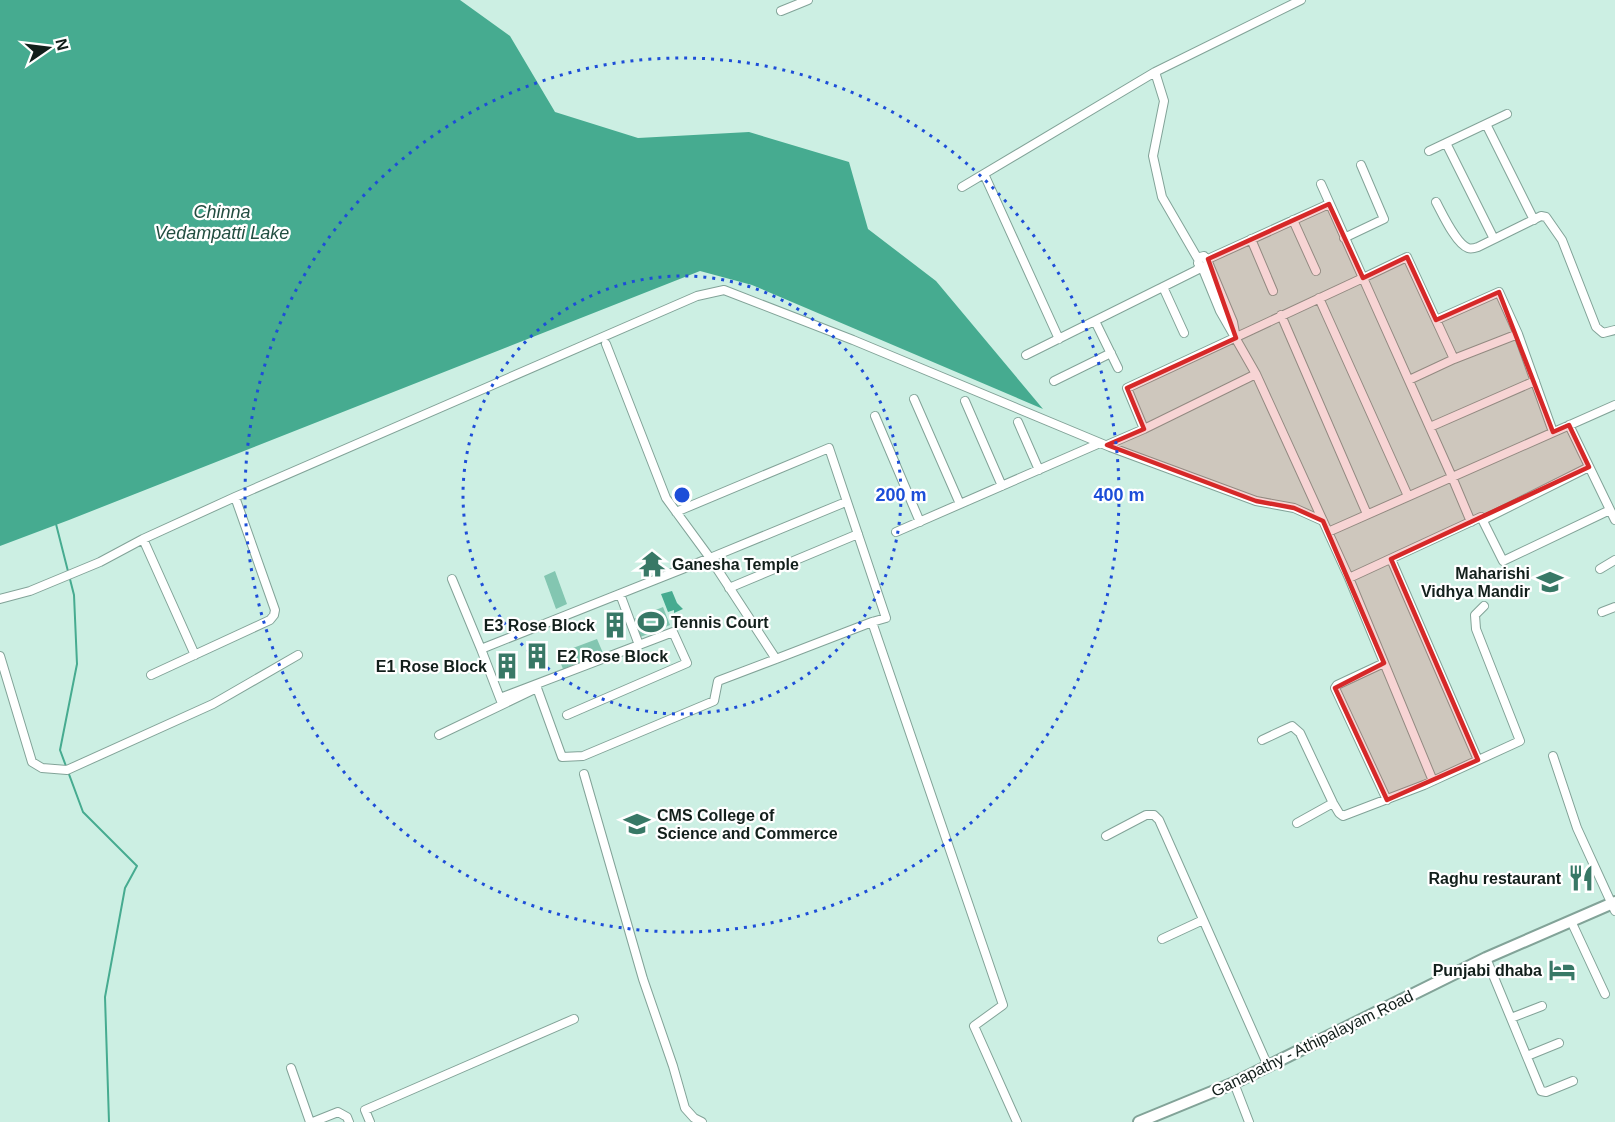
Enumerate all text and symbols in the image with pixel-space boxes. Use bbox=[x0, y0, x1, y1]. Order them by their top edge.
north arrow bbox=[18, 18, 78, 78]
text: N bbox=[52, 37, 72, 52]
water label: Chinna Vedampatti Lake bbox=[155, 202, 289, 243]
centre of rings bbox=[672, 485, 692, 505]
text: 200 m bbox=[875, 485, 927, 505]
text: 400 m bbox=[1093, 485, 1145, 505]
temple icon: Ganesha Temple bbox=[637, 549, 667, 579]
place label: Ganesha Temple bbox=[672, 556, 799, 573]
place label: Maharishi Vidhya Mandir bbox=[1421, 565, 1530, 600]
school or university icon: Maharishi Vidhya Mandir bbox=[1535, 567, 1565, 597]
sports icon: Tennis Court bbox=[636, 607, 666, 637]
building icon: E3 Rose Block bbox=[600, 610, 630, 640]
place label: Tennis Court bbox=[671, 614, 769, 631]
place label: E3 Rose Block bbox=[484, 617, 595, 634]
building icon: E2 Rose Block bbox=[522, 641, 552, 671]
place label: E2 Rose Block bbox=[557, 648, 668, 665]
building icon: E1 Rose Block bbox=[492, 651, 522, 681]
place label: E1 Rose Block bbox=[376, 658, 487, 675]
place label: CMS College of Science and Commerce bbox=[657, 807, 838, 842]
school or university icon: CMS College of Science and Commerce bbox=[622, 809, 652, 839]
restaurant icon: Raghu restaurant bbox=[1566, 863, 1596, 893]
place label: Raghu restaurant bbox=[1429, 870, 1562, 887]
hotel icon: Punjabi dhaba bbox=[1547, 955, 1577, 985]
place label: Punjabi dhaba bbox=[1433, 962, 1542, 979]
street label: Ganapathy - Athipalayam Road bbox=[1209, 987, 1416, 1100]

